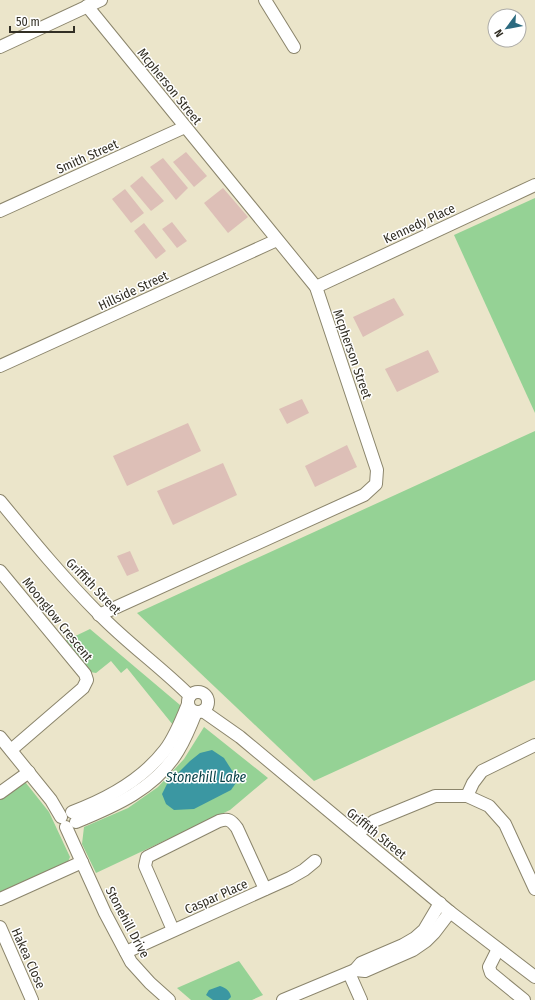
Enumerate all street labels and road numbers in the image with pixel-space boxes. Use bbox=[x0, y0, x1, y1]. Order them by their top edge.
street label: Mcpherson Street bbox=[134, 45, 205, 128]
street label: Smith Street bbox=[54, 136, 121, 177]
street label: Kennedy Place bbox=[381, 200, 457, 247]
street label: Hillside Street bbox=[96, 267, 171, 313]
street label: Mcpherson Street bbox=[330, 307, 375, 402]
street label: Griffith Street bbox=[63, 555, 125, 618]
street label: Moonglow Crescent bbox=[19, 575, 96, 665]
street label: Griffith Street bbox=[344, 805, 410, 862]
street label: Caspar Place bbox=[182, 876, 250, 917]
street label: Stonehill Drive bbox=[103, 884, 153, 960]
street label: Hakea Close bbox=[9, 926, 49, 991]

